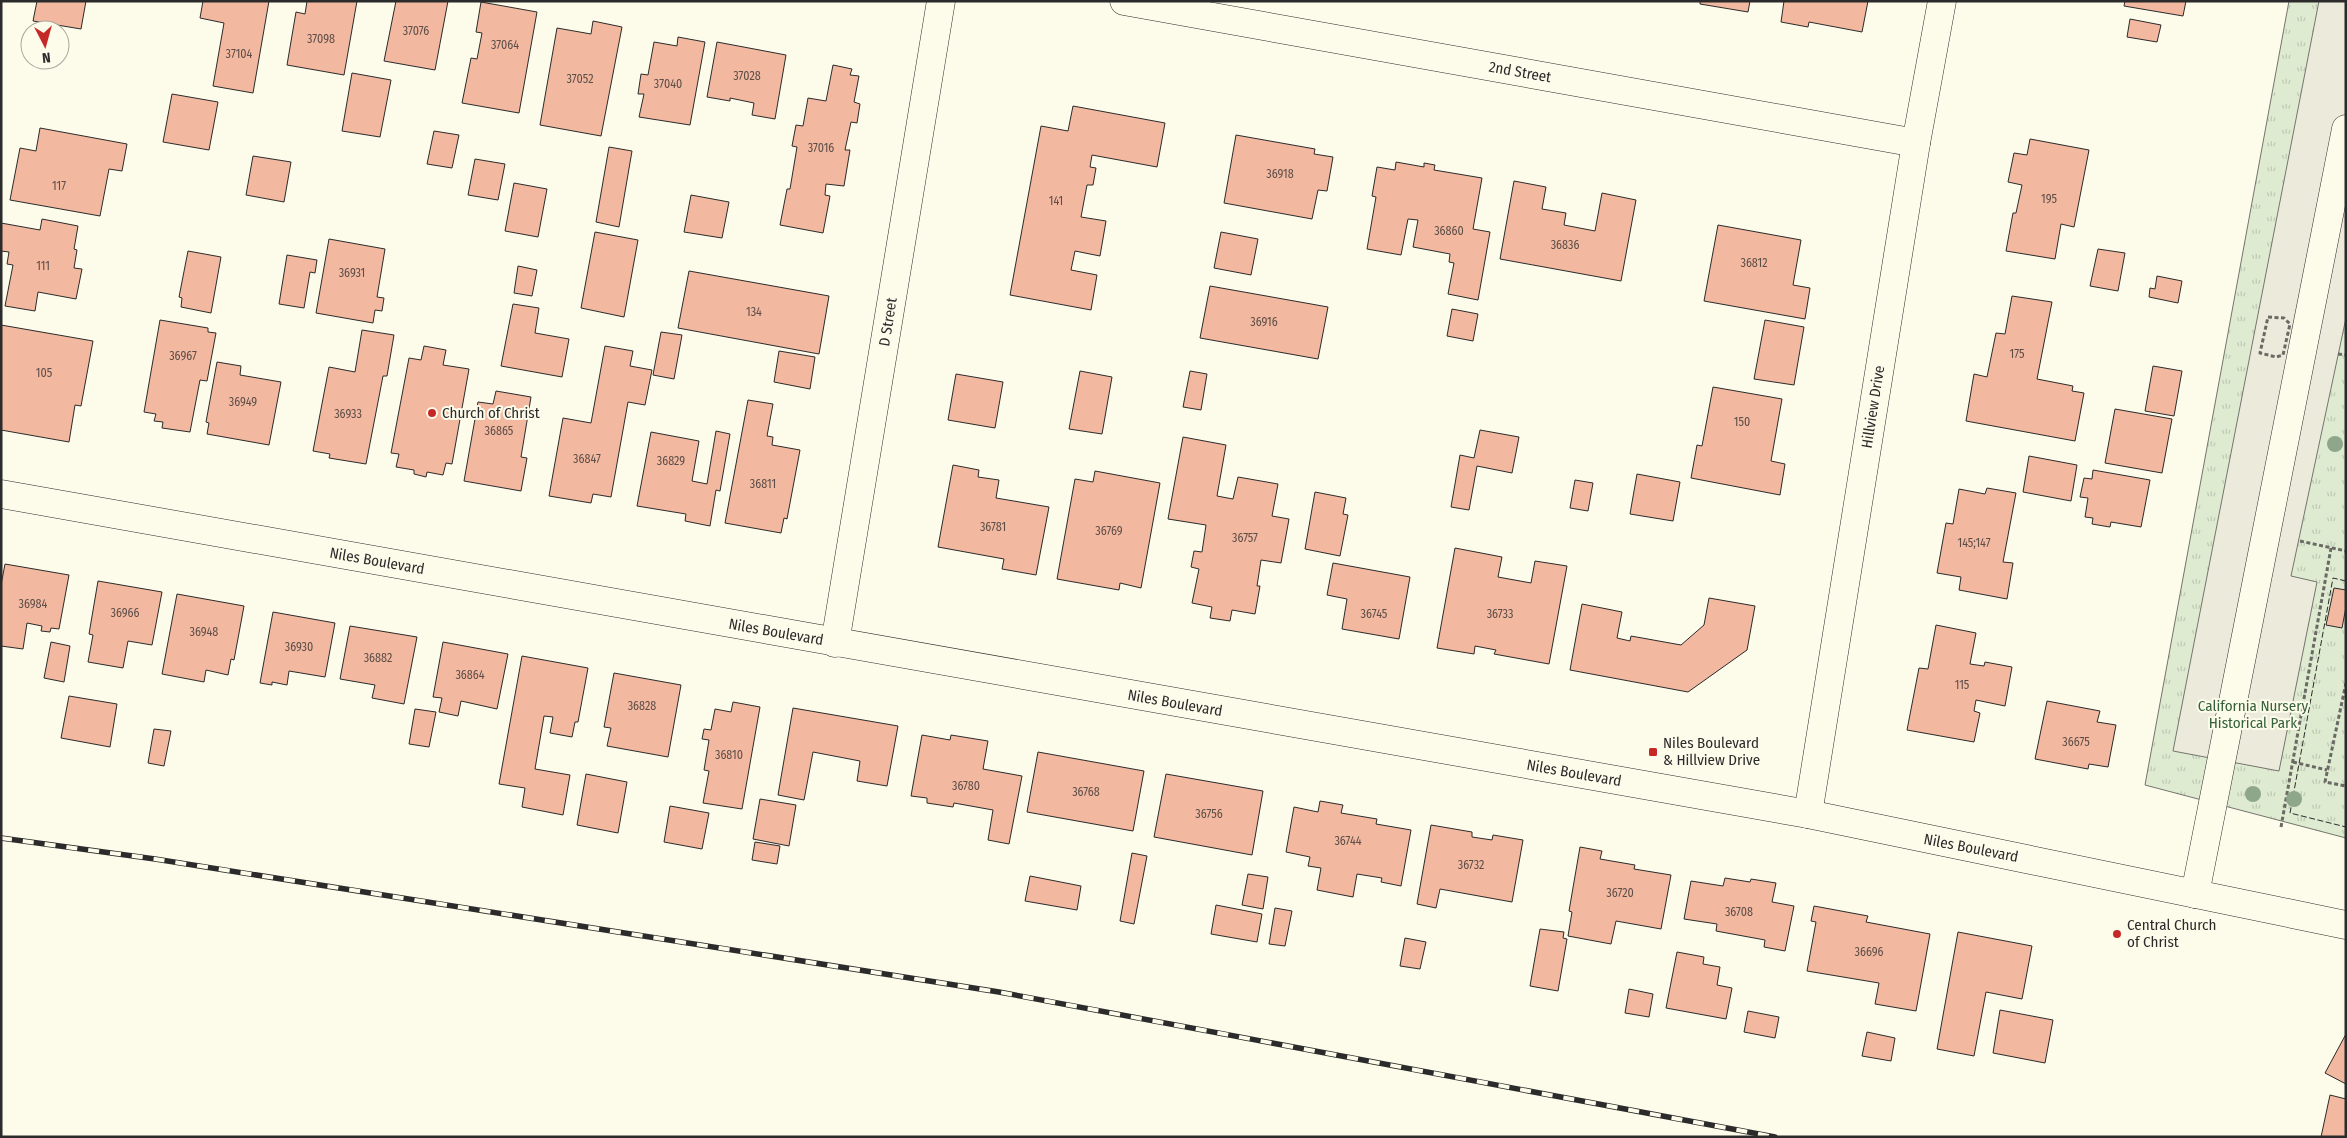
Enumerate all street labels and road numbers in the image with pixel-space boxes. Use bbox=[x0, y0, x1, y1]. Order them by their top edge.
street label: 2nd Street bbox=[1487, 58, 1553, 86]
street label: D Street bbox=[875, 296, 901, 348]
street label: Hillview Drive bbox=[1858, 364, 1888, 450]
street label: Niles Boulevard bbox=[328, 544, 426, 578]
street label: Niles Boulevard bbox=[727, 615, 825, 649]
street label: Niles Boulevard bbox=[1126, 686, 1224, 720]
street label: Niles Boulevard bbox=[1525, 756, 1623, 790]
street label: Niles Boulevard bbox=[1922, 830, 2020, 866]

